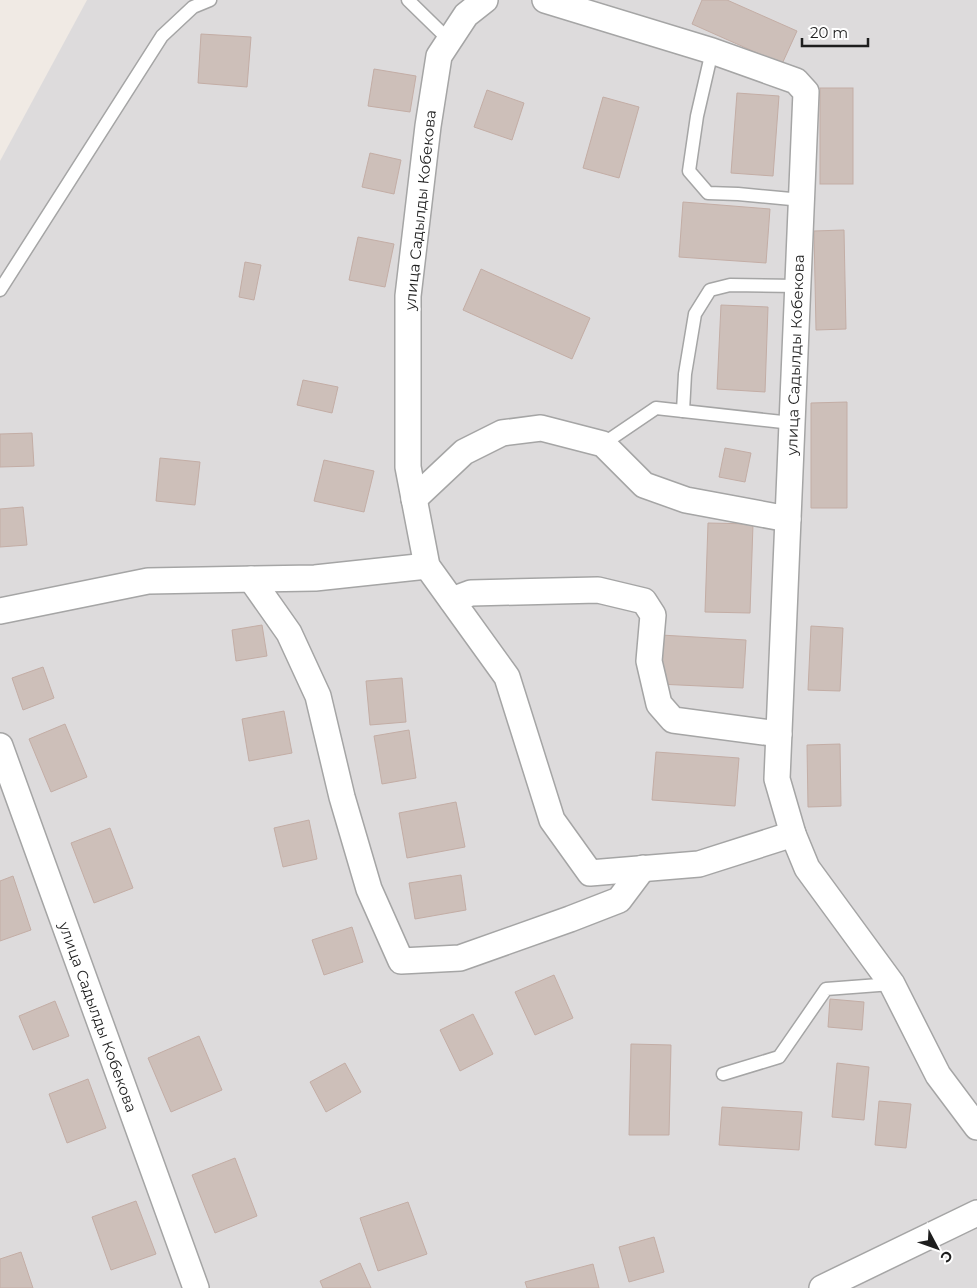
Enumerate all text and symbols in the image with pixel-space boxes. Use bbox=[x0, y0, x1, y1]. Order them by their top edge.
scale bar bbox=[802, 15, 868, 47]
text: 20 m bbox=[810, 23, 848, 42]
street label: улица Садылды Кобекова bbox=[400, 109, 440, 312]
street label: улица Садылды Кобекова bbox=[782, 254, 808, 457]
street label: улица Садылды Кобекова bbox=[54, 918, 141, 1115]
north arrow bbox=[912, 1223, 962, 1273]
text: С bbox=[937, 1247, 957, 1266]

